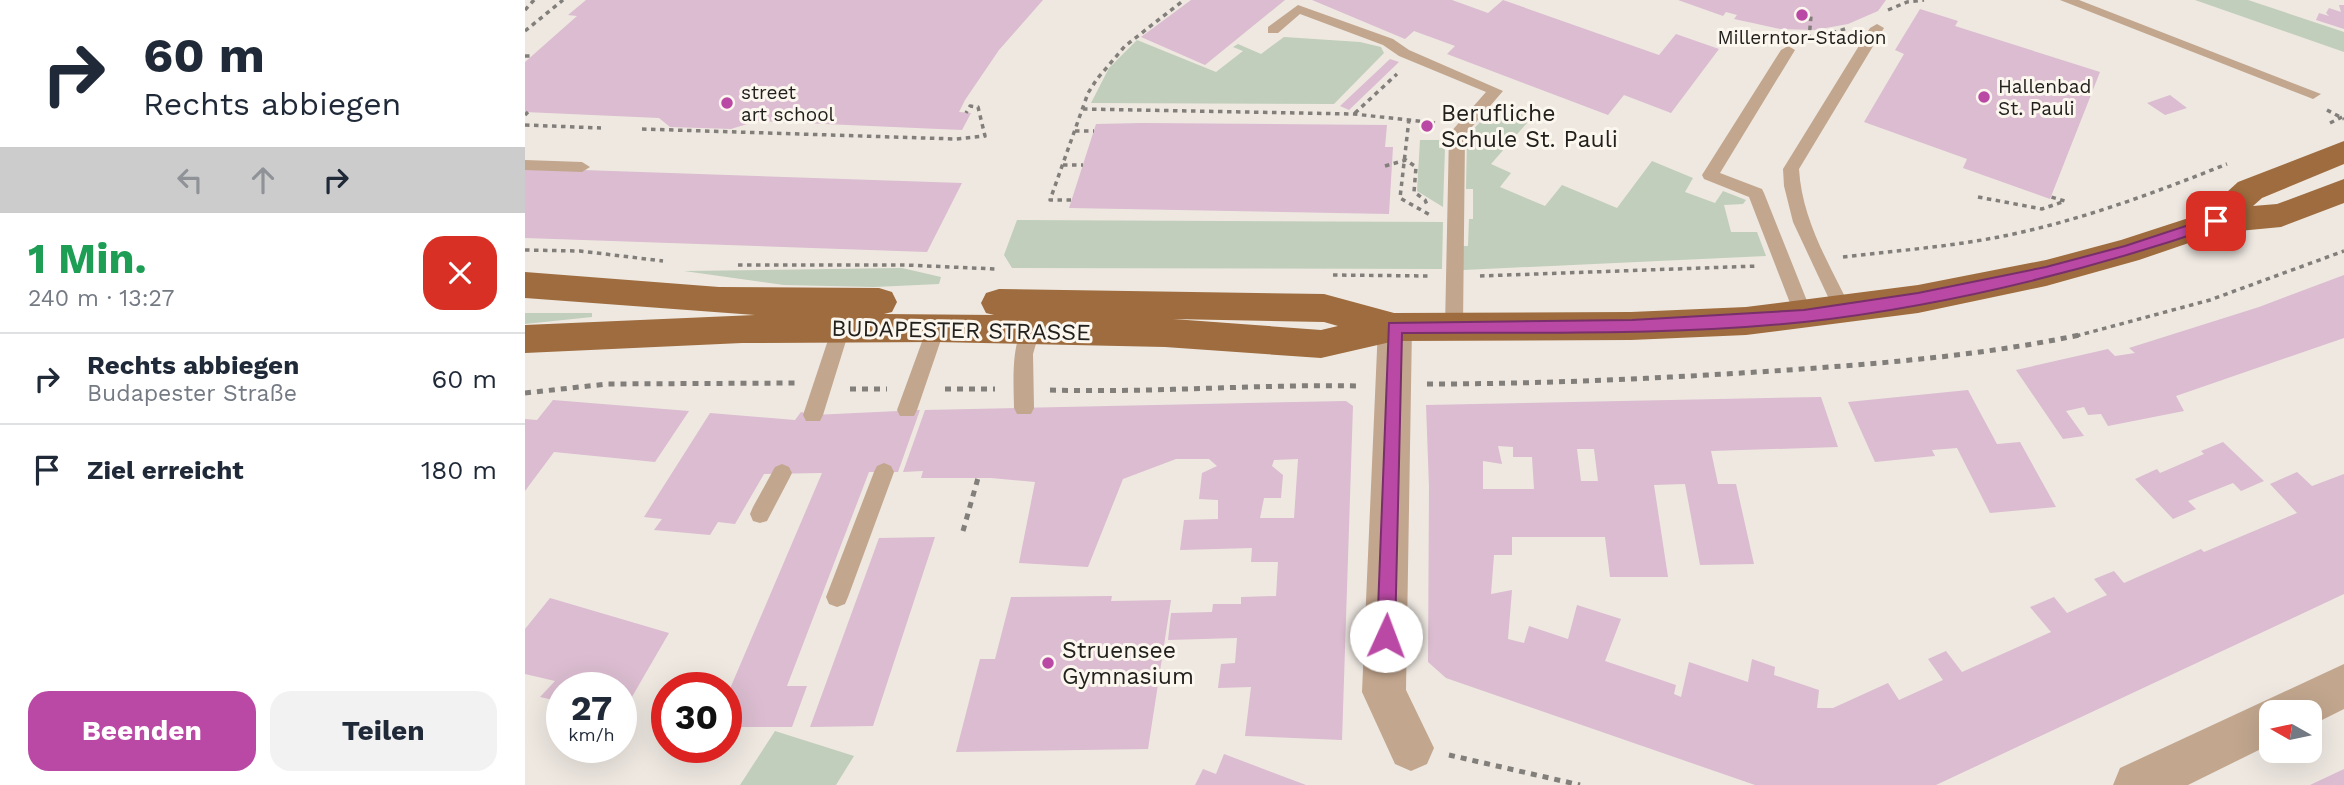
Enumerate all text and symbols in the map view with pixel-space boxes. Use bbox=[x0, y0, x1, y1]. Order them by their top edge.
marker: Millerntor-Stadion bbox=[1794, 7, 1810, 23]
text: 60 m bbox=[143, 26, 265, 84]
place label: Millerntor-Stadion bbox=[1717, 26, 1887, 49]
icon: right bbox=[28, 28, 119, 119]
place label: Hallenbad St. Pauli bbox=[1998, 75, 2092, 120]
place label: street art school bbox=[741, 81, 835, 126]
text: Rechts abbiegen bbox=[143, 85, 401, 123]
marker: Hallenbad St. Pauli bbox=[1976, 89, 1992, 105]
marker: street art school bbox=[719, 95, 735, 111]
place label: Berufliche Schule St. Pauli bbox=[1441, 100, 1618, 153]
marker: Berufliche Schule St. Pauli bbox=[1419, 118, 1435, 134]
icon: left bbox=[171, 161, 209, 199]
icon: ahead bbox=[244, 161, 282, 199]
icon: right bbox=[317, 161, 355, 199]
pin bbox=[2186, 191, 2246, 251]
icon: arrive bbox=[2197, 202, 2235, 240]
text: 1 Min. bbox=[28, 234, 147, 283]
button: close bbox=[423, 236, 497, 310]
text: 240 m · 13:27 bbox=[28, 285, 174, 312]
street label: BUDAPESTER STRASSE bbox=[831, 315, 1091, 346]
text: Rechts abbiegen bbox=[87, 350, 299, 380]
icon: right bbox=[28, 360, 66, 398]
text: 60 m bbox=[431, 364, 497, 394]
text: Budapester Straße bbox=[87, 380, 297, 407]
icon: arrive bbox=[28, 451, 66, 489]
text: Ziel erreicht bbox=[87, 455, 244, 485]
text: 180 m bbox=[421, 455, 497, 485]
position arrow bbox=[1349, 599, 1423, 673]
place label: Struensee Gymnasium bbox=[1062, 637, 1194, 690]
marker: Struensee Gymnasium bbox=[1040, 655, 1056, 671]
speed limit sign: 30 bbox=[651, 672, 742, 763]
text: 27 bbox=[571, 687, 612, 729]
button: Beenden bbox=[28, 691, 256, 771]
button: Teilen bbox=[270, 691, 497, 771]
north arrow bbox=[2259, 700, 2322, 763]
map controls bbox=[2259, 700, 2322, 763]
text: km/h bbox=[568, 724, 615, 745]

